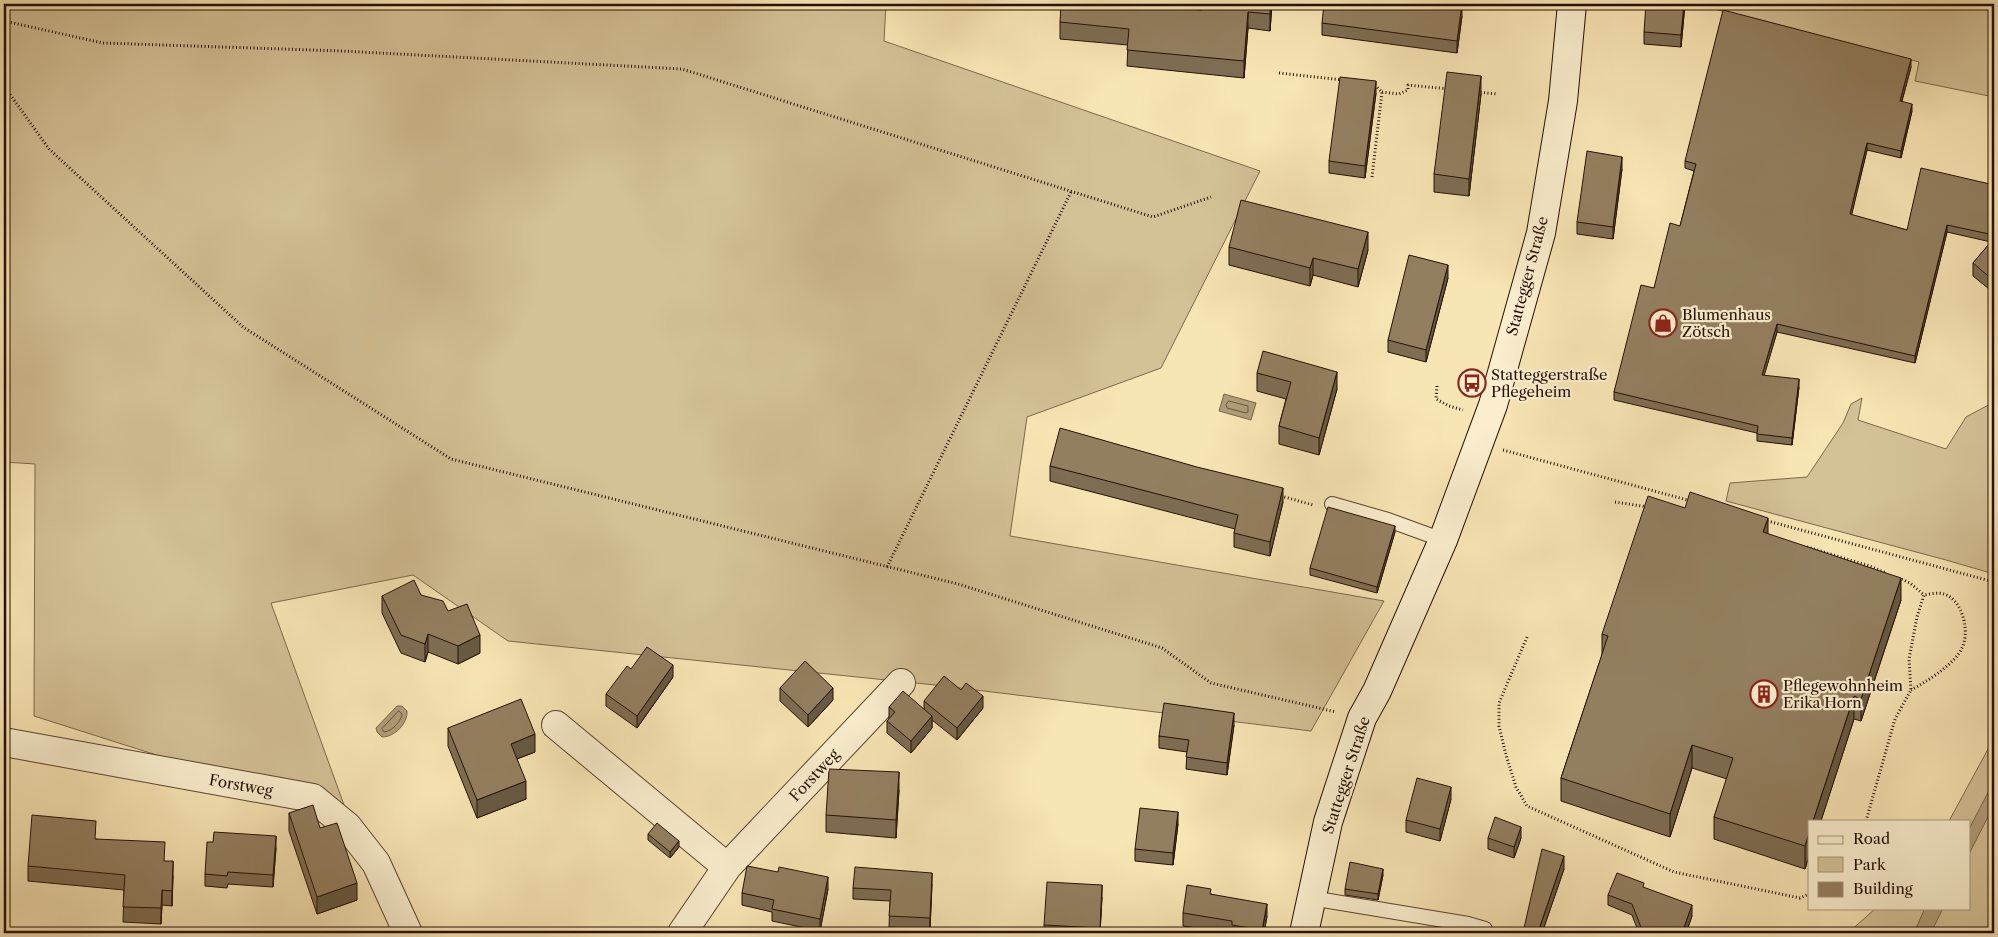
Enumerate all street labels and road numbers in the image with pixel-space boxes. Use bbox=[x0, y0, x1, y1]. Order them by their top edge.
street label: Stattegger Straße bbox=[1502, 214, 1552, 338]
street label: Stattegger Straße bbox=[1318, 714, 1374, 836]
street label: Forstweg bbox=[785, 745, 843, 805]
street label: Forstweg bbox=[207, 770, 275, 800]

